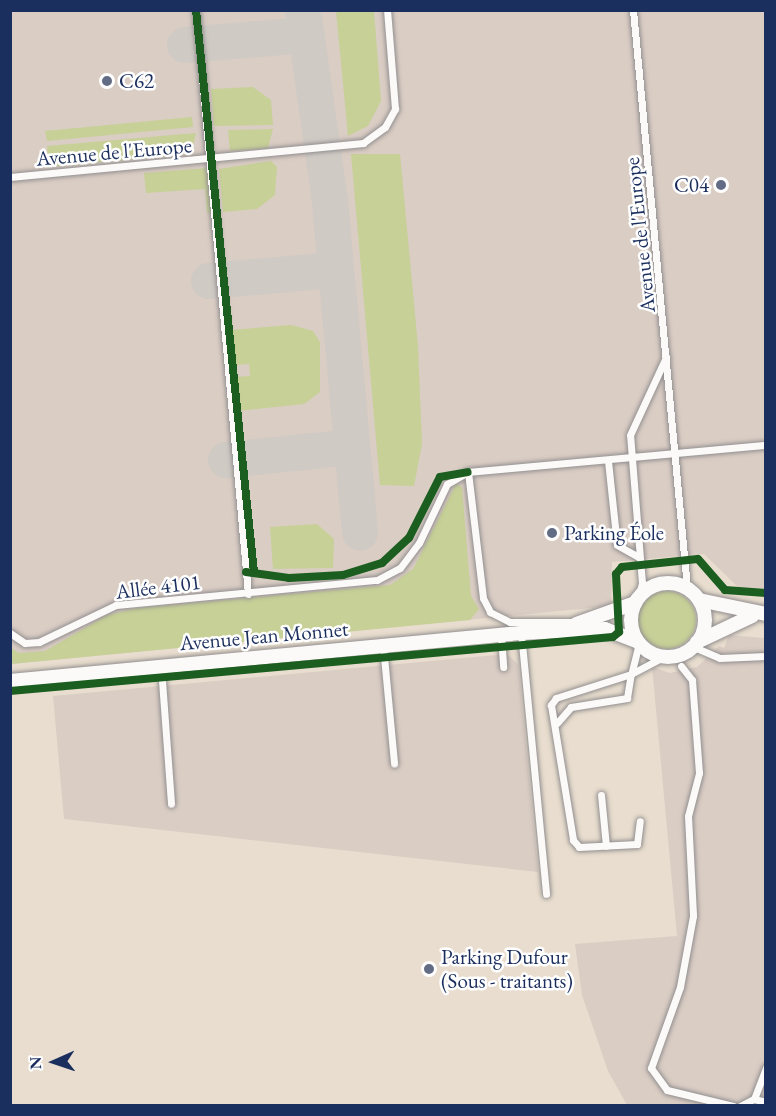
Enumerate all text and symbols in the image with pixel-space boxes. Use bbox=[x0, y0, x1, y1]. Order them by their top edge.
place label: C62 bbox=[119, 68, 154, 94]
marker: C62 bbox=[100, 74, 114, 88]
street label: Avenue de l'Europe bbox=[35, 133, 193, 171]
street label: Avenue de l'Europe bbox=[619, 156, 661, 314]
place label: C04 bbox=[674, 172, 709, 198]
marker: C04 bbox=[714, 178, 728, 192]
place label: Parking Éole bbox=[564, 520, 664, 546]
marker: Parking Éole bbox=[545, 526, 559, 540]
street label: Allée 4101 bbox=[114, 569, 202, 605]
street label: Avenue Jean Monnet bbox=[179, 616, 349, 656]
place label: Parking Dufour (Sous - traitants) bbox=[441, 944, 573, 994]
marker: Parking Dufour (Sous - traitants) bbox=[422, 962, 436, 976]
north arrow bbox=[24, 1032, 84, 1092]
text: N bbox=[25, 1056, 46, 1070]

